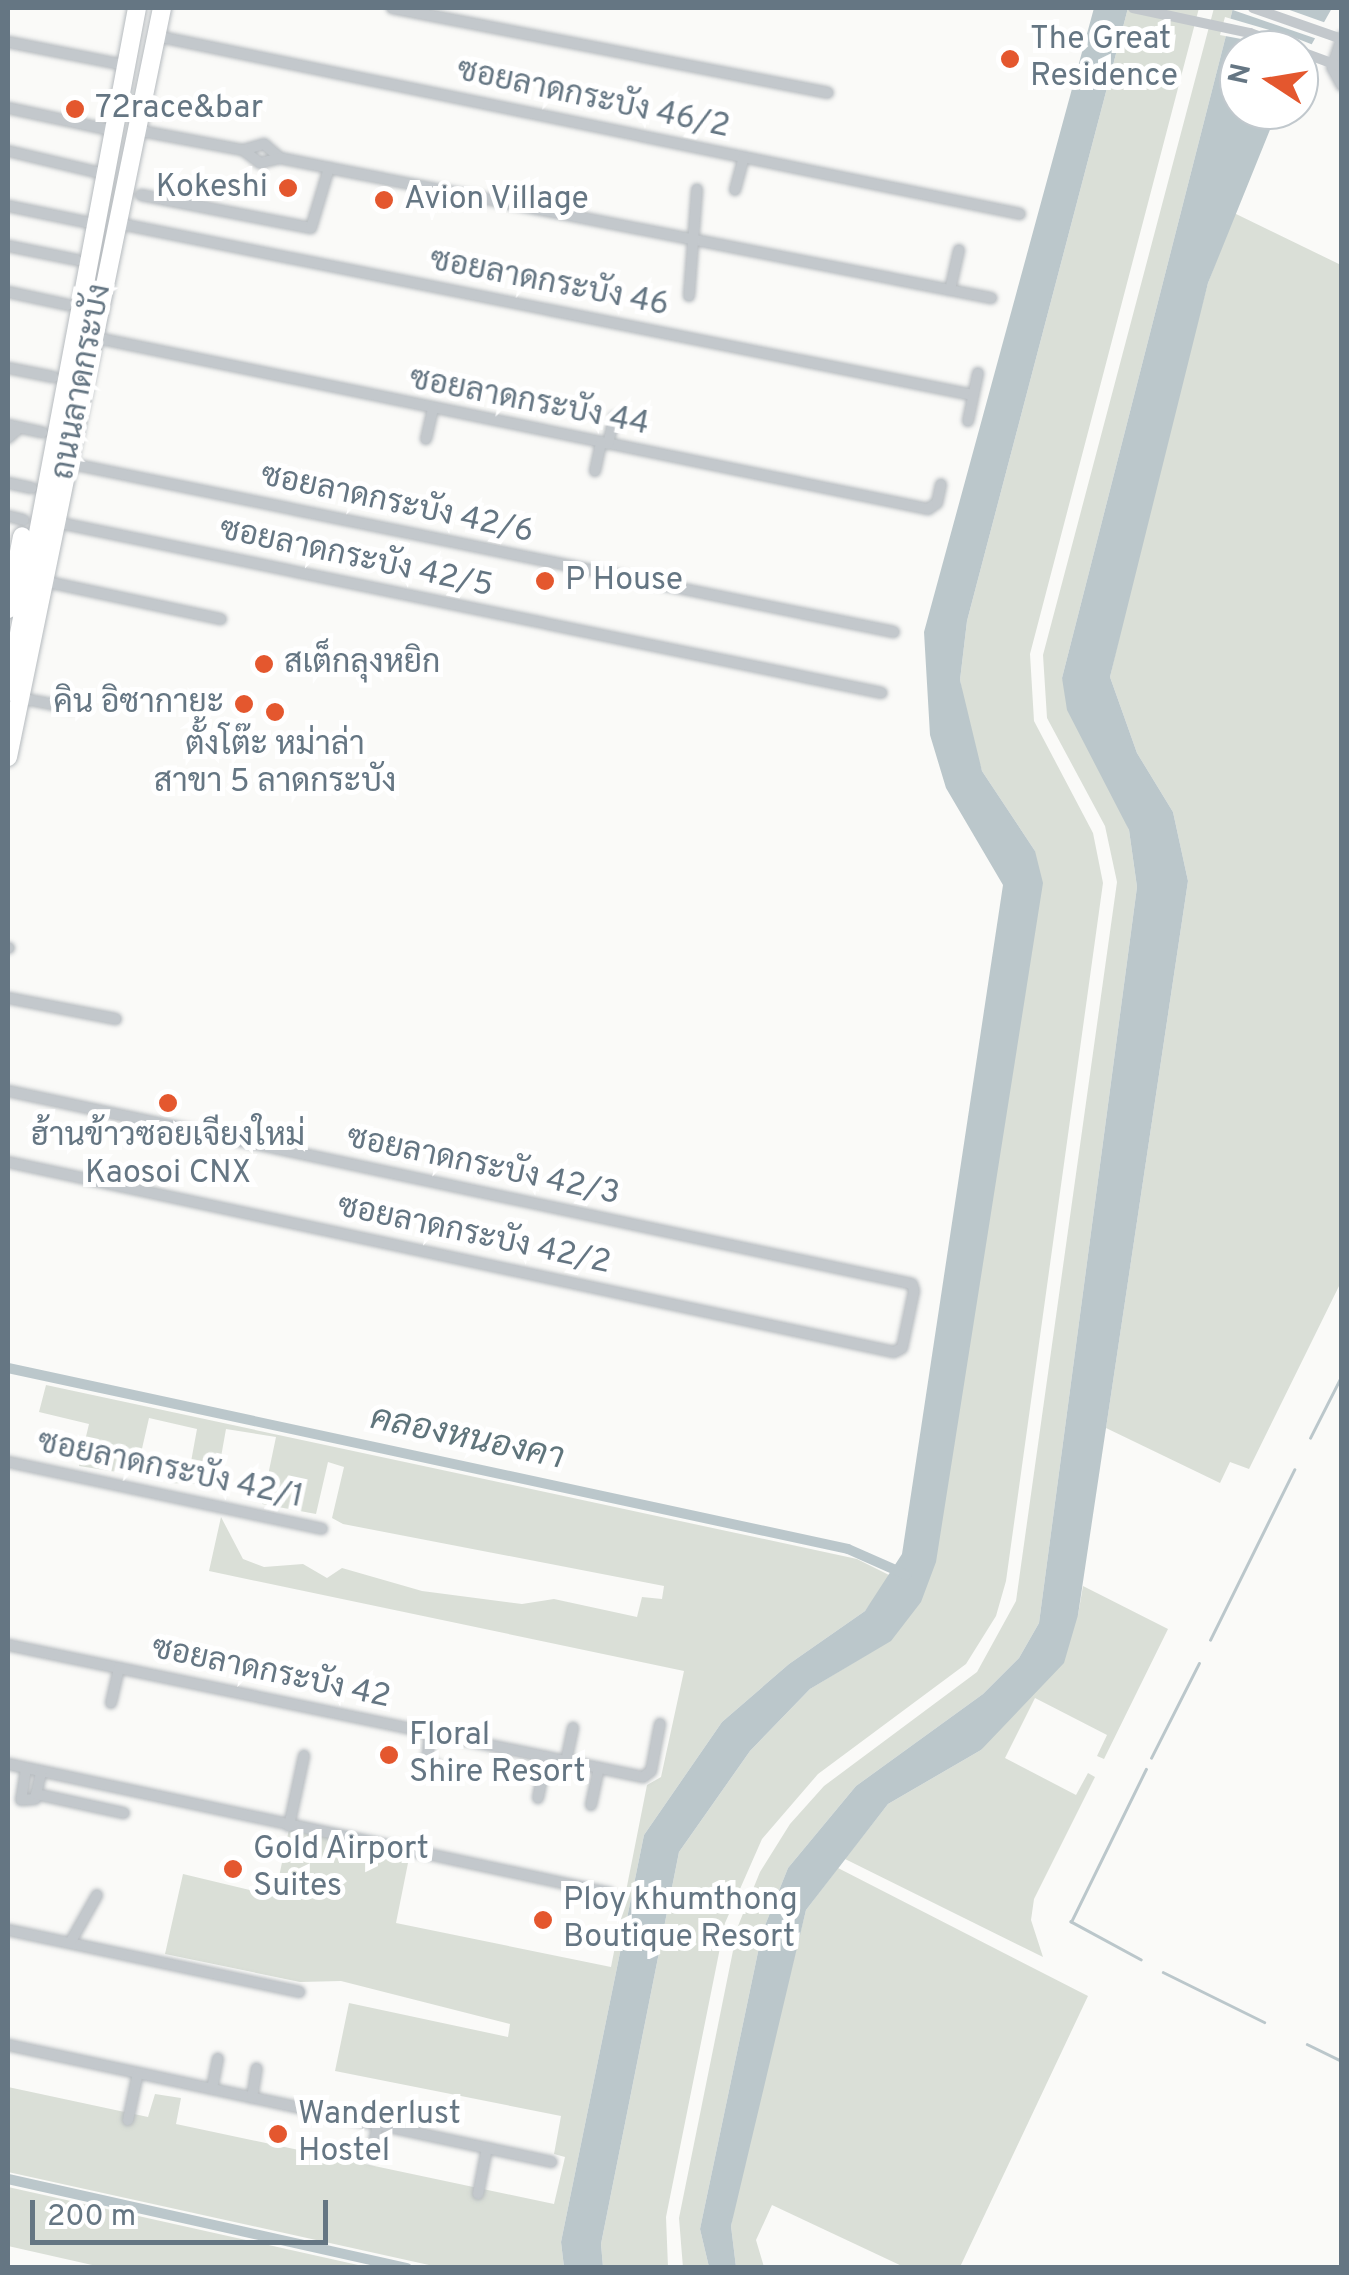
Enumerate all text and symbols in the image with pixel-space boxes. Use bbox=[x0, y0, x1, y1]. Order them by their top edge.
place label: The Great Residence bbox=[1030, 22, 1178, 97]
north arrow bbox=[1219, 30, 1319, 130]
marker: The Great Residence bbox=[999, 48, 1021, 70]
street label: ซอยลาดกระบัง 46/2 bbox=[453, 52, 733, 148]
text: N bbox=[1222, 61, 1261, 88]
place label: 72race&bar bbox=[95, 90, 263, 128]
marker: 72race&bar bbox=[64, 98, 86, 120]
place label: Kokeshi bbox=[156, 169, 268, 207]
marker: Kokeshi bbox=[277, 177, 299, 199]
place label: Avion Village bbox=[404, 181, 590, 219]
marker: Avion Village bbox=[373, 189, 395, 211]
street label: ซอยลาดกระบัง 46 bbox=[426, 242, 672, 326]
street label: ถนนลาดกระบัง bbox=[45, 281, 121, 483]
street label: ซอยลาดกระบัง 44 bbox=[406, 361, 652, 445]
street label: ซอยลาดกระบัง 42/6 bbox=[257, 457, 537, 553]
street label: ซอยลาดกระบัง 42/5 bbox=[216, 511, 496, 607]
place label: P House bbox=[565, 562, 683, 600]
marker: P House bbox=[534, 570, 556, 592]
place label: สเต็กลุงหยิก bbox=[284, 645, 441, 683]
marker: สเต็กลุงหยิก bbox=[253, 653, 275, 675]
place label: คิน อิซากายะ bbox=[53, 685, 224, 723]
marker: คิน อิซากายะ bbox=[233, 693, 255, 715]
marker: ตั้งโต๊ะ หม่าล่า สาขา 5 ลาดกระบัง bbox=[264, 701, 286, 723]
place label: ตั้งโต๊ะ หม่าล่า สาขา 5 ลาดกระบัง bbox=[154, 728, 396, 803]
marker: ฮ้านข้าวซอยเจียงใหม่ Kaosoi CNX bbox=[157, 1092, 179, 1114]
place label: ฮ้านข้าวซอยเจียงใหม่ Kaosoi CNX bbox=[31, 1119, 305, 1194]
street label: ซอยลาดกระบัง 42/3 bbox=[343, 1119, 623, 1215]
street label: ซอยลาดกระบัง 42/2 bbox=[334, 1188, 614, 1284]
water label: คลองหนองคา bbox=[366, 1398, 568, 1480]
street label: ซอยลาดกระบัง 42/1 bbox=[34, 1424, 306, 1518]
street label: ซอยลาดกระบัง 42 bbox=[148, 1630, 394, 1718]
place label: Floral Shire Resort bbox=[409, 1718, 585, 1793]
marker: Floral Shire Resort bbox=[378, 1744, 400, 1766]
place label: Gold Airport Suites bbox=[253, 1832, 430, 1907]
marker: Gold Airport Suites bbox=[222, 1858, 244, 1880]
place label: Ploy khumthong Boutique Resort bbox=[563, 1883, 798, 1958]
marker: Ploy khumthong Boutique Resort bbox=[532, 1909, 554, 1931]
place label: Wanderlust Hostel bbox=[298, 2097, 461, 2172]
marker: Wanderlust Hostel bbox=[267, 2123, 289, 2145]
scale bar bbox=[35, 2180, 332, 2242]
text: 200 m bbox=[47, 2199, 136, 2236]

